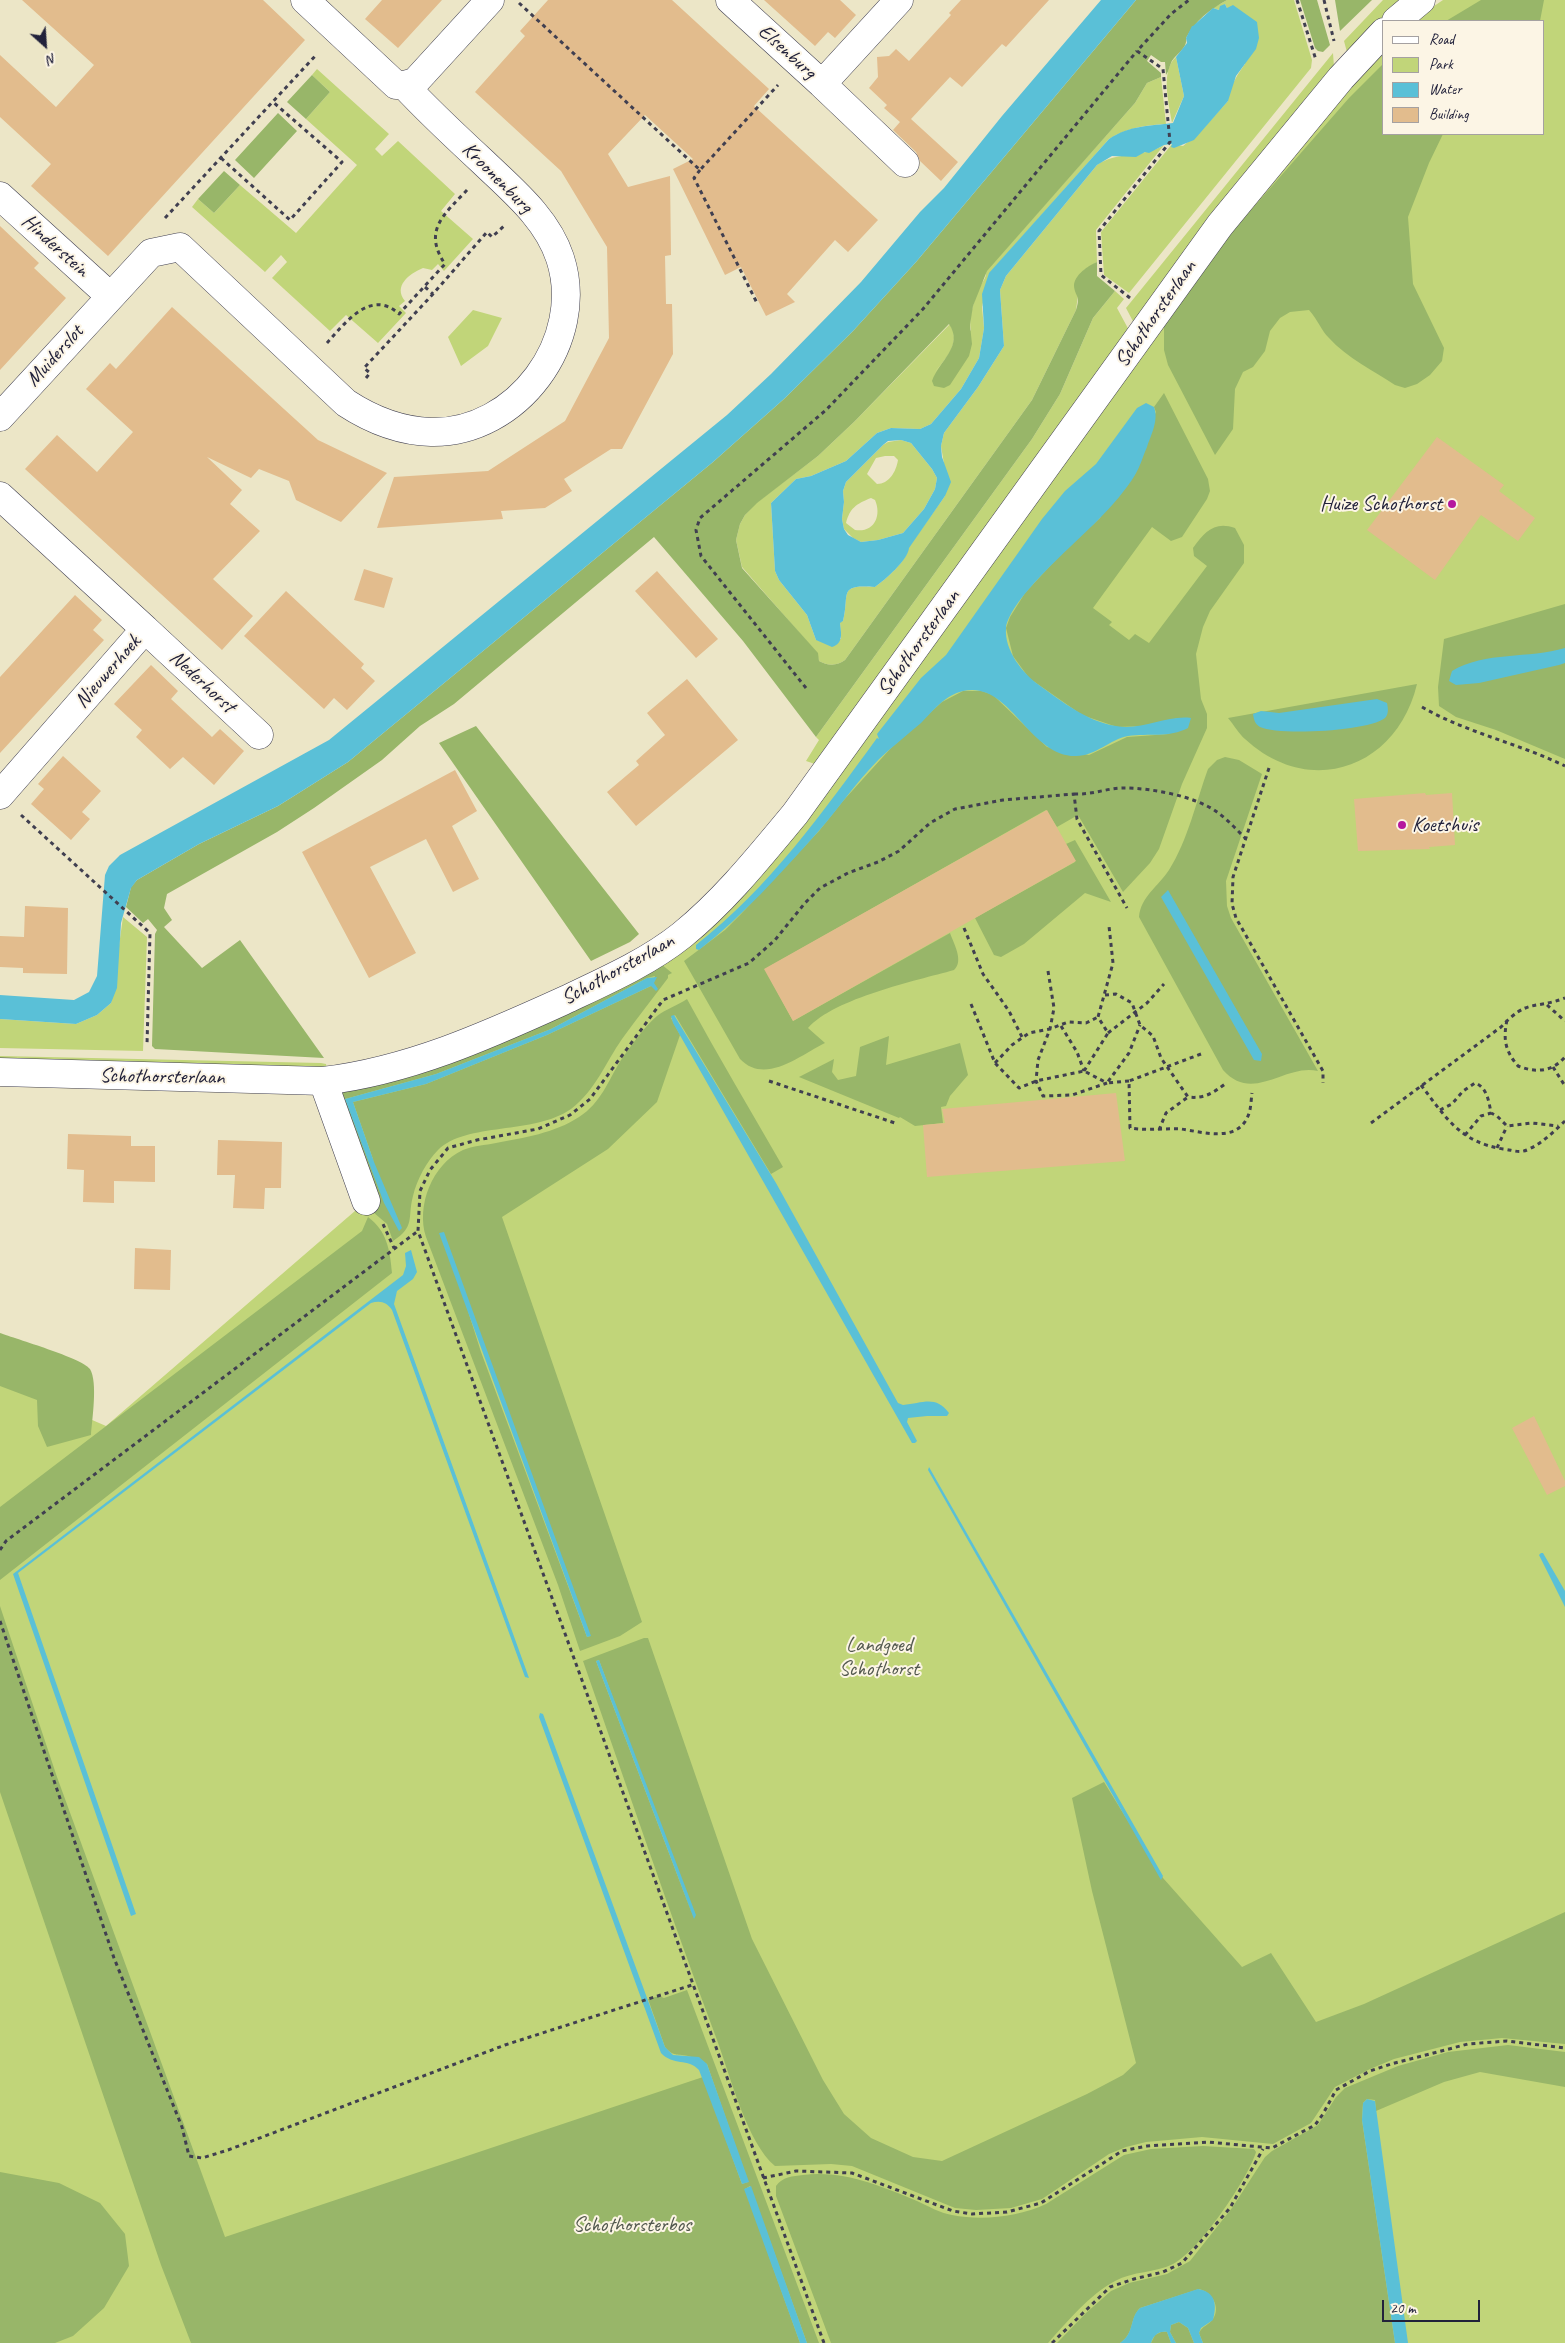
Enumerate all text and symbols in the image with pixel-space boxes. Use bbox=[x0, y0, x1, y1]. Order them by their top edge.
street label: Elsenburg bbox=[753, 19, 821, 85]
north arrow bbox=[20, 20, 70, 70]
legend bbox=[1382, 20, 1545, 135]
text: Road bbox=[1429, 30, 1454, 49]
text: N bbox=[44, 49, 59, 68]
text: Park bbox=[1429, 55, 1453, 74]
text: Water bbox=[1429, 80, 1462, 99]
text: Building bbox=[1429, 105, 1468, 124]
street label: Kroonenburg bbox=[456, 137, 538, 219]
street label: Hinderstein bbox=[16, 209, 94, 283]
street label: Schothorsterlaan bbox=[1110, 256, 1202, 372]
street label: Muiderslot bbox=[21, 320, 89, 392]
place label: Huize Schothorst bbox=[1320, 491, 1442, 517]
marker: Huize Schothorst bbox=[1446, 498, 1458, 510]
street label: Schothorsterlaan bbox=[872, 585, 966, 701]
street label: Nieuwerhoek bbox=[70, 630, 146, 714]
street label: Nederhorst bbox=[164, 645, 240, 719]
place label: Koetshuis bbox=[1412, 812, 1478, 838]
marker: Koetshuis bbox=[1396, 819, 1408, 831]
street label: Schothorsterlaan bbox=[557, 929, 679, 1011]
street label: Schothorsterlaan bbox=[99, 1063, 225, 1091]
park label: Landgoed Schothorst bbox=[839, 1632, 919, 1682]
park label: Schothorsterbos bbox=[573, 2212, 691, 2238]
scale bar bbox=[1385, 2290, 1482, 2322]
text: 20 m bbox=[1390, 2299, 1416, 2318]

